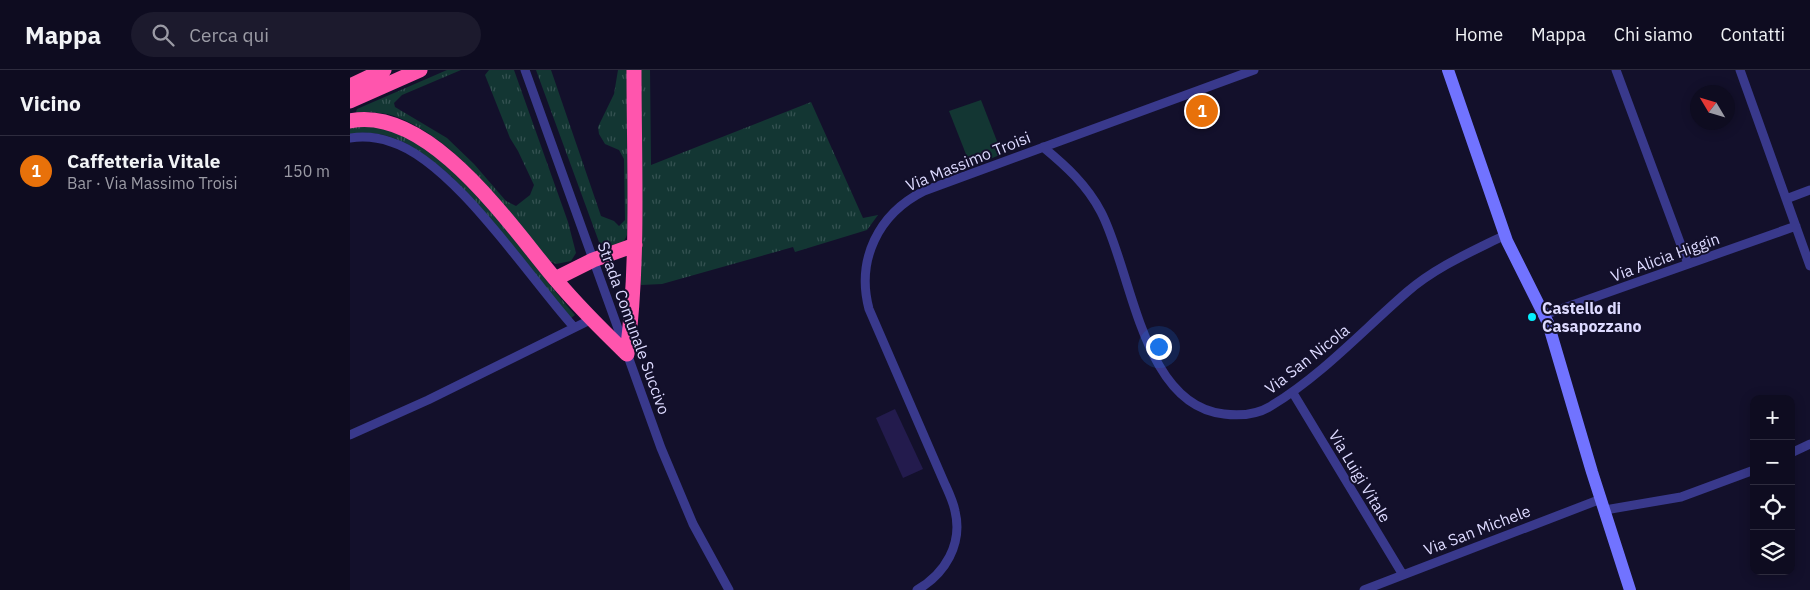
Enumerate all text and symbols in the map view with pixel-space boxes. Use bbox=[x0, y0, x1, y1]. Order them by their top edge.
search box bbox=[131, 12, 481, 57]
text: Mappa bbox=[25, 19, 101, 51]
icon: search bbox=[149, 21, 177, 49]
text: Cerca qui bbox=[189, 23, 269, 47]
text: Home bbox=[1455, 23, 1503, 46]
text: Mappa bbox=[1531, 23, 1586, 46]
text: Chi siamo bbox=[1614, 23, 1693, 46]
text: Contatti bbox=[1721, 23, 1785, 46]
north arrow bbox=[1690, 85, 1735, 130]
text: Vicino bbox=[20, 89, 81, 117]
pin: 1 bbox=[1186, 92, 1218, 130]
street label: Via Massimo Troisi bbox=[903, 127, 1033, 195]
text: Caffetteria Vitale bbox=[67, 149, 220, 173]
text: 1 bbox=[31, 161, 41, 181]
text: 150 m bbox=[283, 161, 330, 181]
text: Bar · Via Massimo Troisi bbox=[67, 173, 237, 193]
street label: Via Alicia Higgin bbox=[1608, 228, 1722, 286]
street label: Strada Comunale Succivo bbox=[593, 239, 675, 417]
place label: Castello di Casapozzano bbox=[1542, 298, 1642, 336]
marker: Castello di Casapozzano bbox=[1526, 311, 1538, 323]
street label: Via San Nicola bbox=[1261, 319, 1354, 398]
your location bbox=[1146, 334, 1172, 360]
map controls bbox=[1750, 395, 1795, 575]
button: + bbox=[1750, 395, 1795, 440]
street label: Via Luigi Vitale bbox=[1325, 426, 1396, 526]
button: − bbox=[1750, 440, 1795, 485]
button: locate bbox=[1750, 485, 1795, 530]
street label: Via San Michele bbox=[1421, 500, 1533, 560]
button: layers bbox=[1750, 530, 1795, 575]

